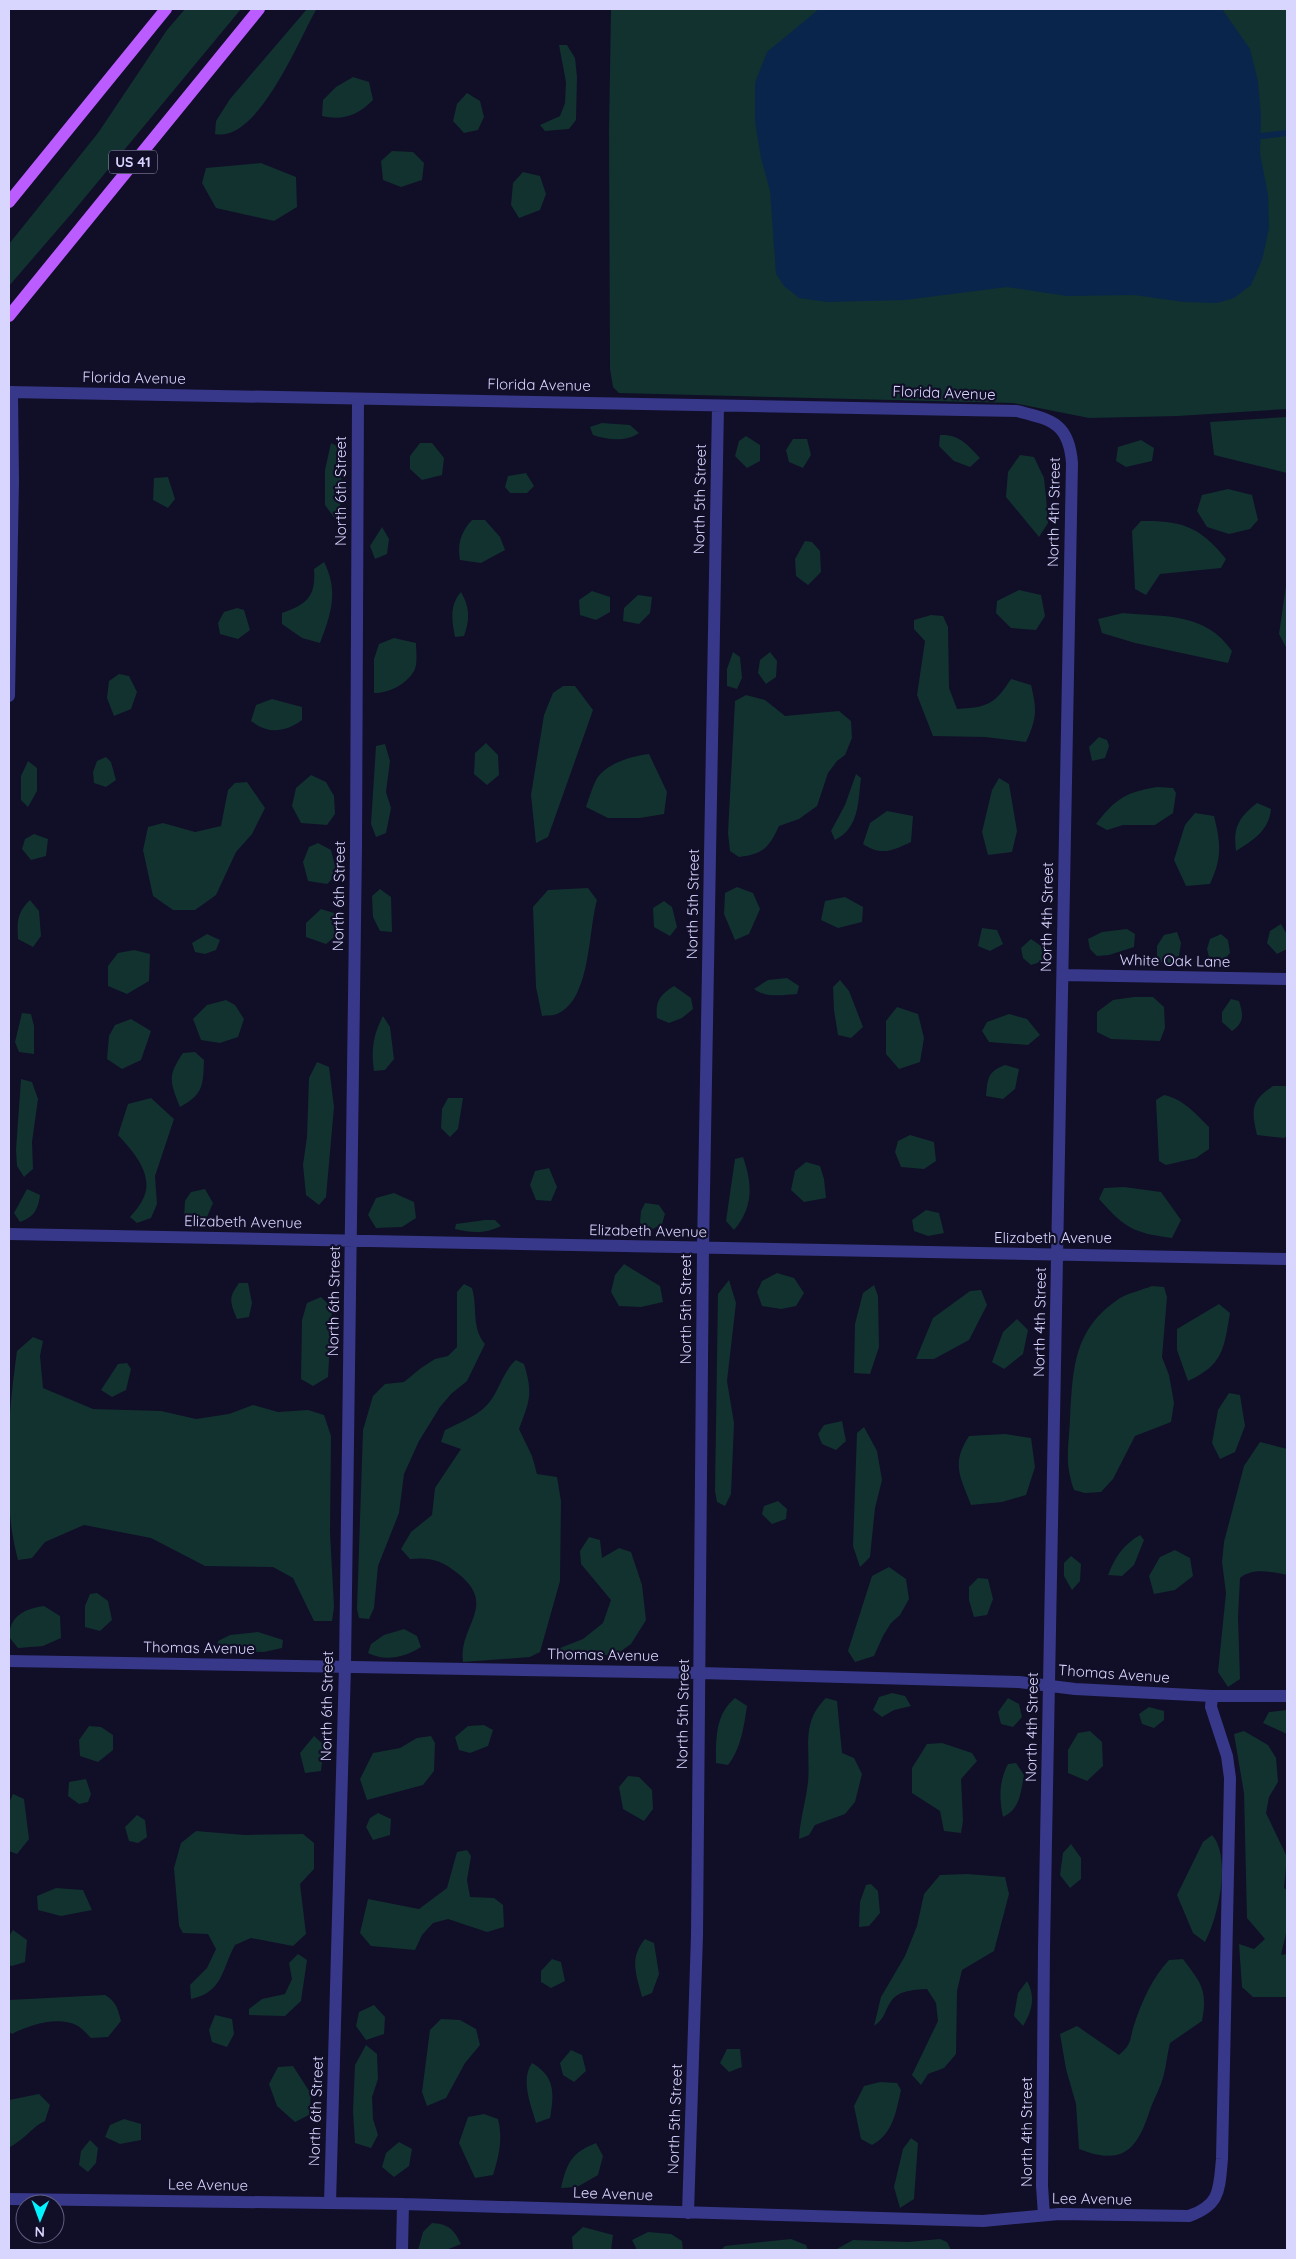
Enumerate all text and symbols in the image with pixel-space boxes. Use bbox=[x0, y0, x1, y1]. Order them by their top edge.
road number: US 41 bbox=[109, 150, 157, 173]
street label: Florida Avenue bbox=[82, 367, 186, 388]
street label: Florida Avenue bbox=[487, 374, 591, 395]
street label: Florida Avenue bbox=[892, 381, 996, 404]
street label: North 6th Street bbox=[331, 436, 350, 546]
street label: North 5th Street bbox=[689, 444, 710, 554]
street label: North 4th Street bbox=[1043, 457, 1064, 567]
street label: North 6th Street bbox=[328, 841, 349, 951]
street label: North 5th Street bbox=[682, 849, 703, 959]
street label: North 4th Street bbox=[1036, 862, 1057, 972]
street label: White Oak Lane bbox=[1119, 950, 1231, 971]
street label: Elizabeth Avenue bbox=[184, 1211, 302, 1232]
street label: Elizabeth Avenue bbox=[589, 1220, 707, 1241]
street label: Elizabeth Avenue bbox=[994, 1228, 1112, 1247]
street label: North 6th Street bbox=[323, 1246, 344, 1356]
street label: North 5th Street bbox=[676, 1254, 695, 1364]
street label: North 4th Street bbox=[1029, 1267, 1050, 1377]
street label: Thomas Avenue bbox=[143, 1637, 255, 1658]
street label: Thomas Avenue bbox=[547, 1644, 659, 1665]
street label: North 6th Street bbox=[316, 1651, 337, 1761]
street label: North 5th Street bbox=[672, 1659, 693, 1769]
street label: Thomas Avenue bbox=[1058, 1660, 1170, 1687]
street label: North 4th Street bbox=[1021, 1672, 1042, 1782]
street label: North 6th Street bbox=[304, 2056, 327, 2166]
street label: North 5th Street bbox=[663, 2064, 686, 2174]
street label: North 4th Street bbox=[1017, 2077, 1036, 2187]
street label: Lee Avenue bbox=[168, 2174, 248, 2195]
street label: Lee Avenue bbox=[573, 2183, 653, 2204]
street label: Lee Avenue bbox=[1052, 2188, 1132, 2209]
north arrow bbox=[15, 2194, 65, 2244]
text: N bbox=[34, 2223, 45, 2241]

